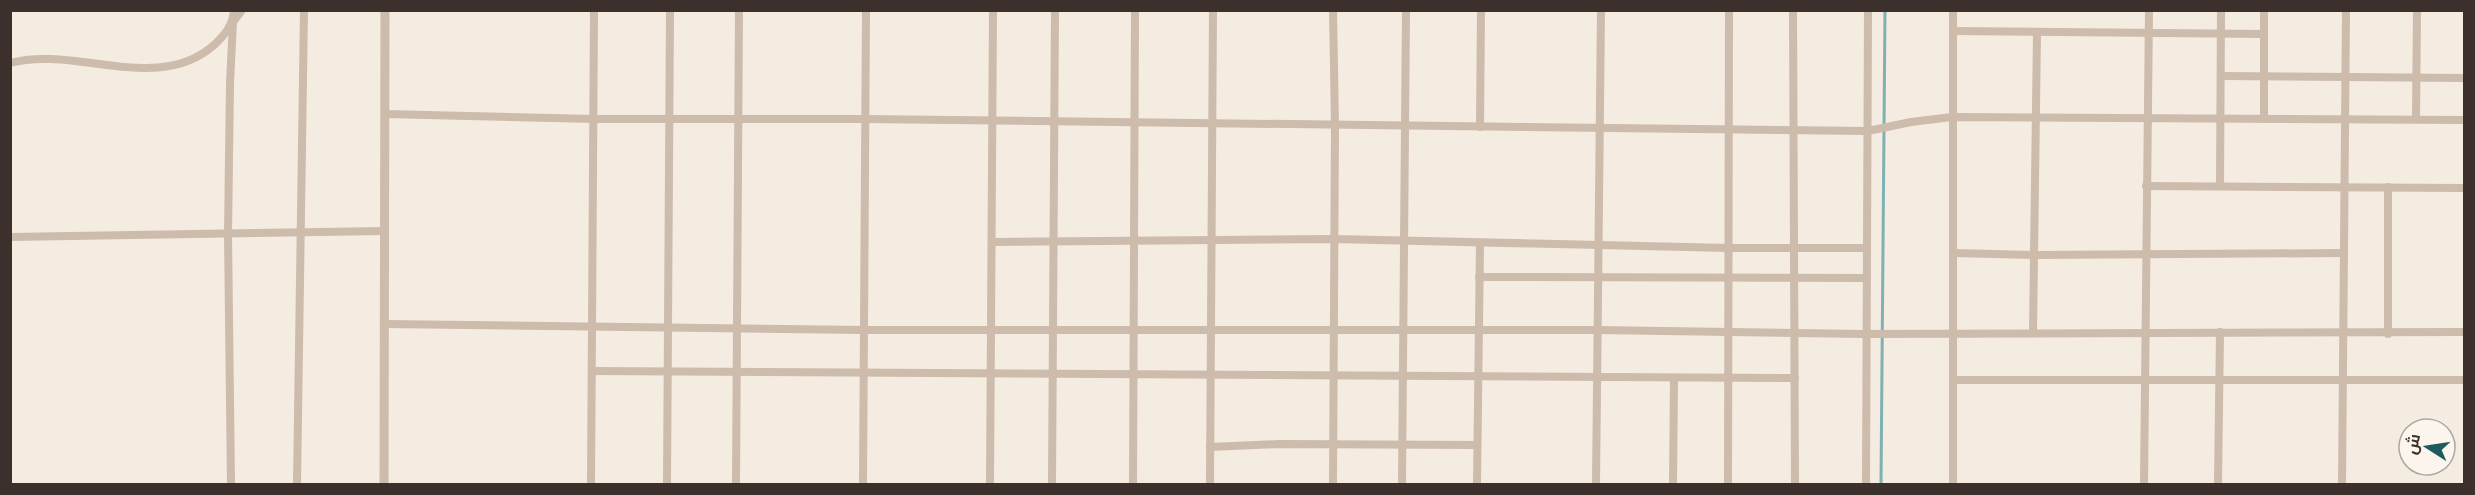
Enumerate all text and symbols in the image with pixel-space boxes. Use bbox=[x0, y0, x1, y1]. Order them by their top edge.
north arrow bbox=[2397, 417, 2457, 477]
text: ش bbox=[2399, 432, 2425, 456]

